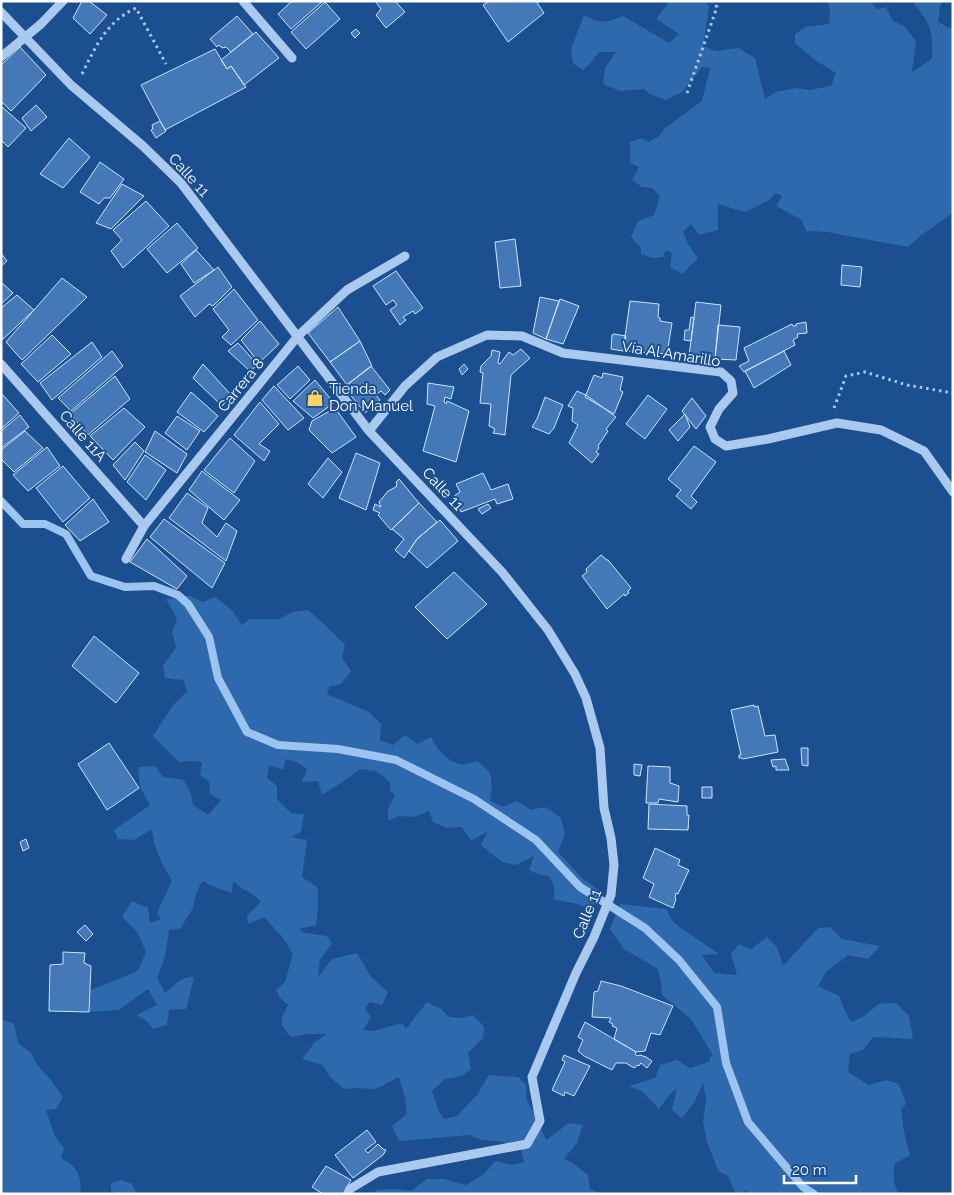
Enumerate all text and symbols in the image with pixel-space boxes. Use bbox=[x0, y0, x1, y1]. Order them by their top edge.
street label: Calle 11 bbox=[165, 150, 214, 201]
street label: Vía Al Amarillo bbox=[620, 337, 722, 371]
street label: Carrera 8 bbox=[214, 355, 268, 415]
place label: Tienda Don Manuel bbox=[329, 380, 414, 415]
shop icon: Tienda Don Manuel bbox=[305, 388, 325, 408]
street label: Calle 11A bbox=[56, 407, 110, 465]
street label: Calle 11 bbox=[419, 464, 468, 515]
street label: Calle 11 bbox=[569, 886, 605, 942]
scale bar bbox=[784, 1152, 856, 1184]
text: 20 m bbox=[792, 1161, 827, 1179]

